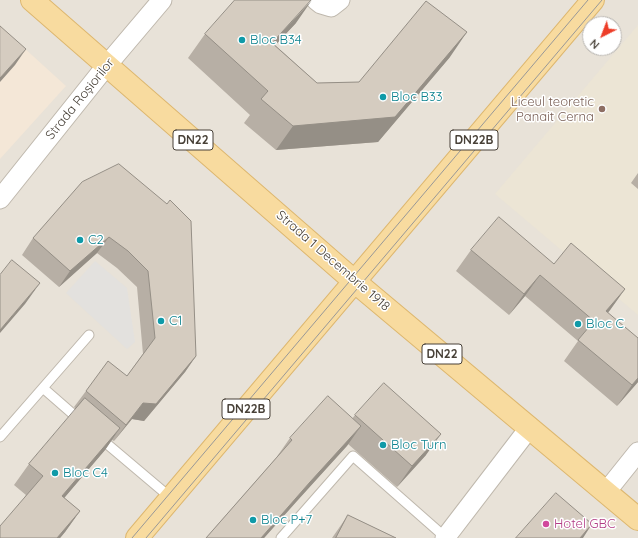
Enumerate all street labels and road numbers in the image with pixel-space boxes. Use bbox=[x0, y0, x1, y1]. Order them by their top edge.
street label: Strada Roșiorilor bbox=[42, 55, 118, 143]
road number: DN22 bbox=[173, 130, 213, 150]
road number: DN22B bbox=[450, 130, 498, 150]
street label: Strada 1 Decembrie 1918 bbox=[273, 207, 393, 315]
road number: DN22 bbox=[422, 344, 462, 364]
road number: DN22B bbox=[222, 399, 270, 419]

